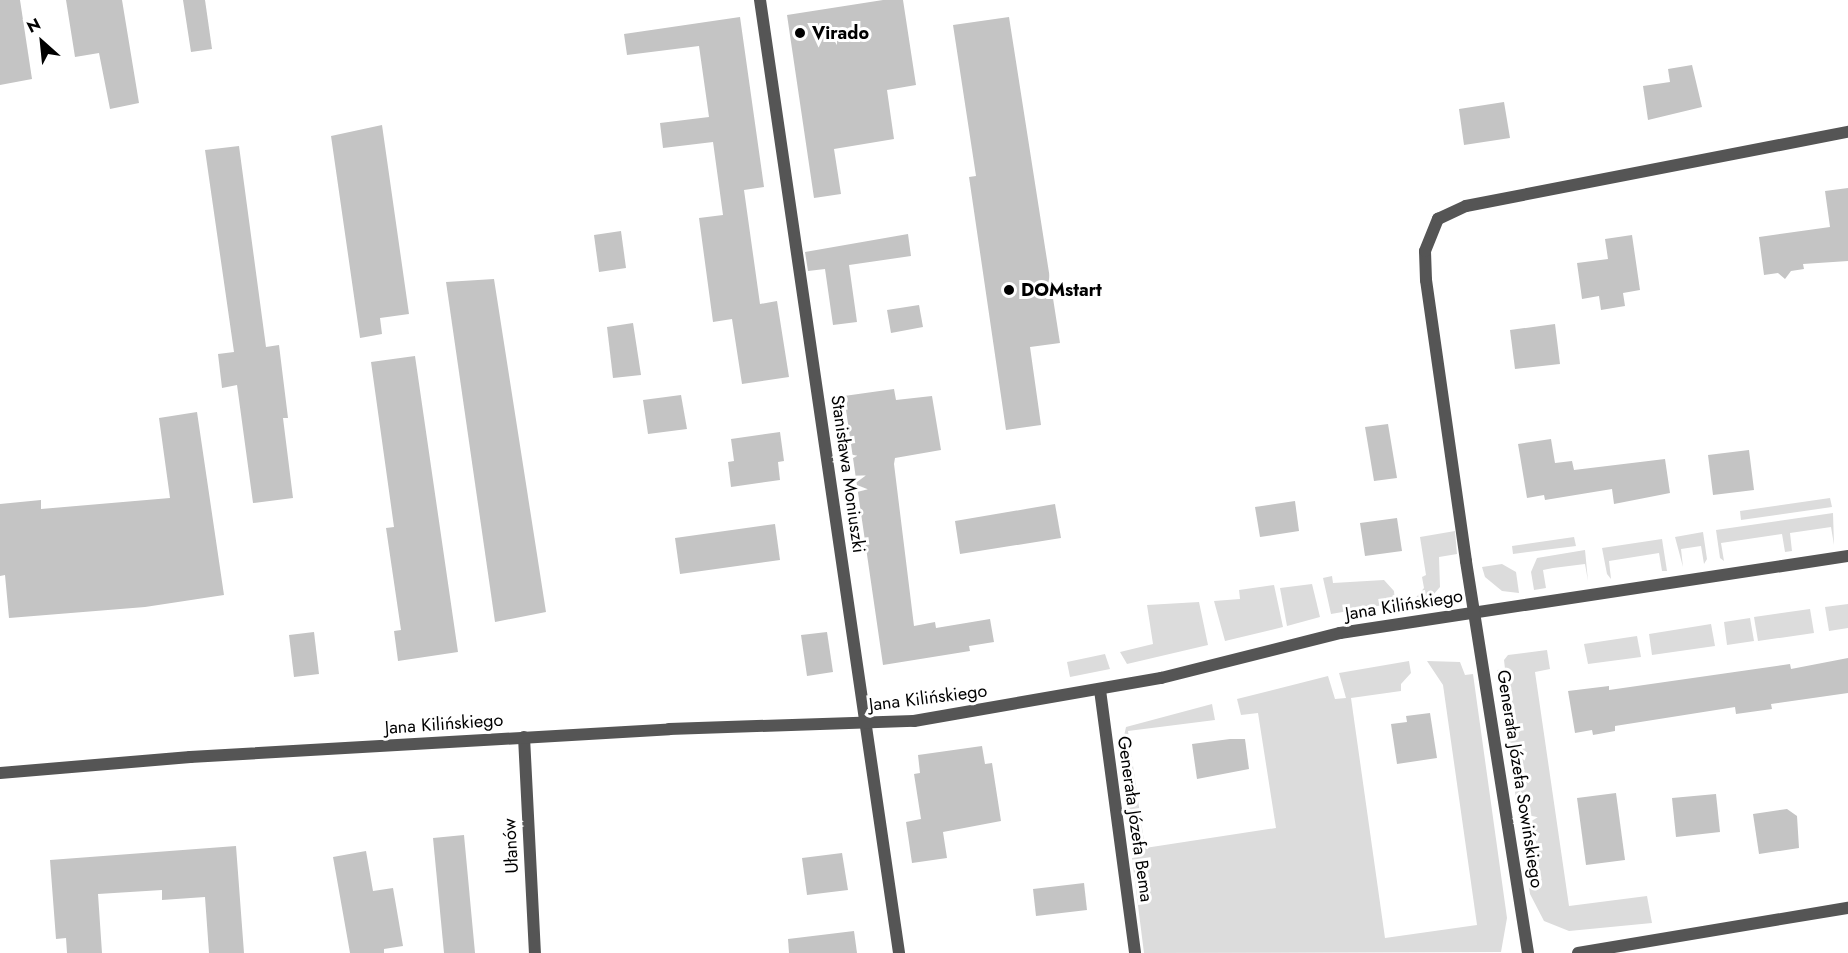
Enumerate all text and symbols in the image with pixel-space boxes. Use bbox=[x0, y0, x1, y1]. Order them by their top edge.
north arrow bbox=[12, 12, 72, 72]
text: N bbox=[23, 12, 44, 39]
place label: Virado bbox=[812, 22, 869, 44]
marker: Virado bbox=[793, 26, 807, 40]
place label: DOMstart bbox=[1021, 279, 1102, 301]
marker: DOMstart bbox=[1002, 283, 1016, 297]
street label: Stanisława Moniuszki bbox=[826, 394, 870, 554]
street label: Jana Kilińskiego bbox=[1344, 585, 1464, 625]
street label: Generała Józefa Sowińskiego bbox=[1492, 668, 1548, 890]
street label: Jana Kilińskiego bbox=[868, 680, 988, 716]
street label: Jana Kilińskiego bbox=[384, 709, 504, 739]
street label: Generała Józefa Bema bbox=[1113, 735, 1157, 903]
street label: Ułanów bbox=[499, 818, 523, 874]

